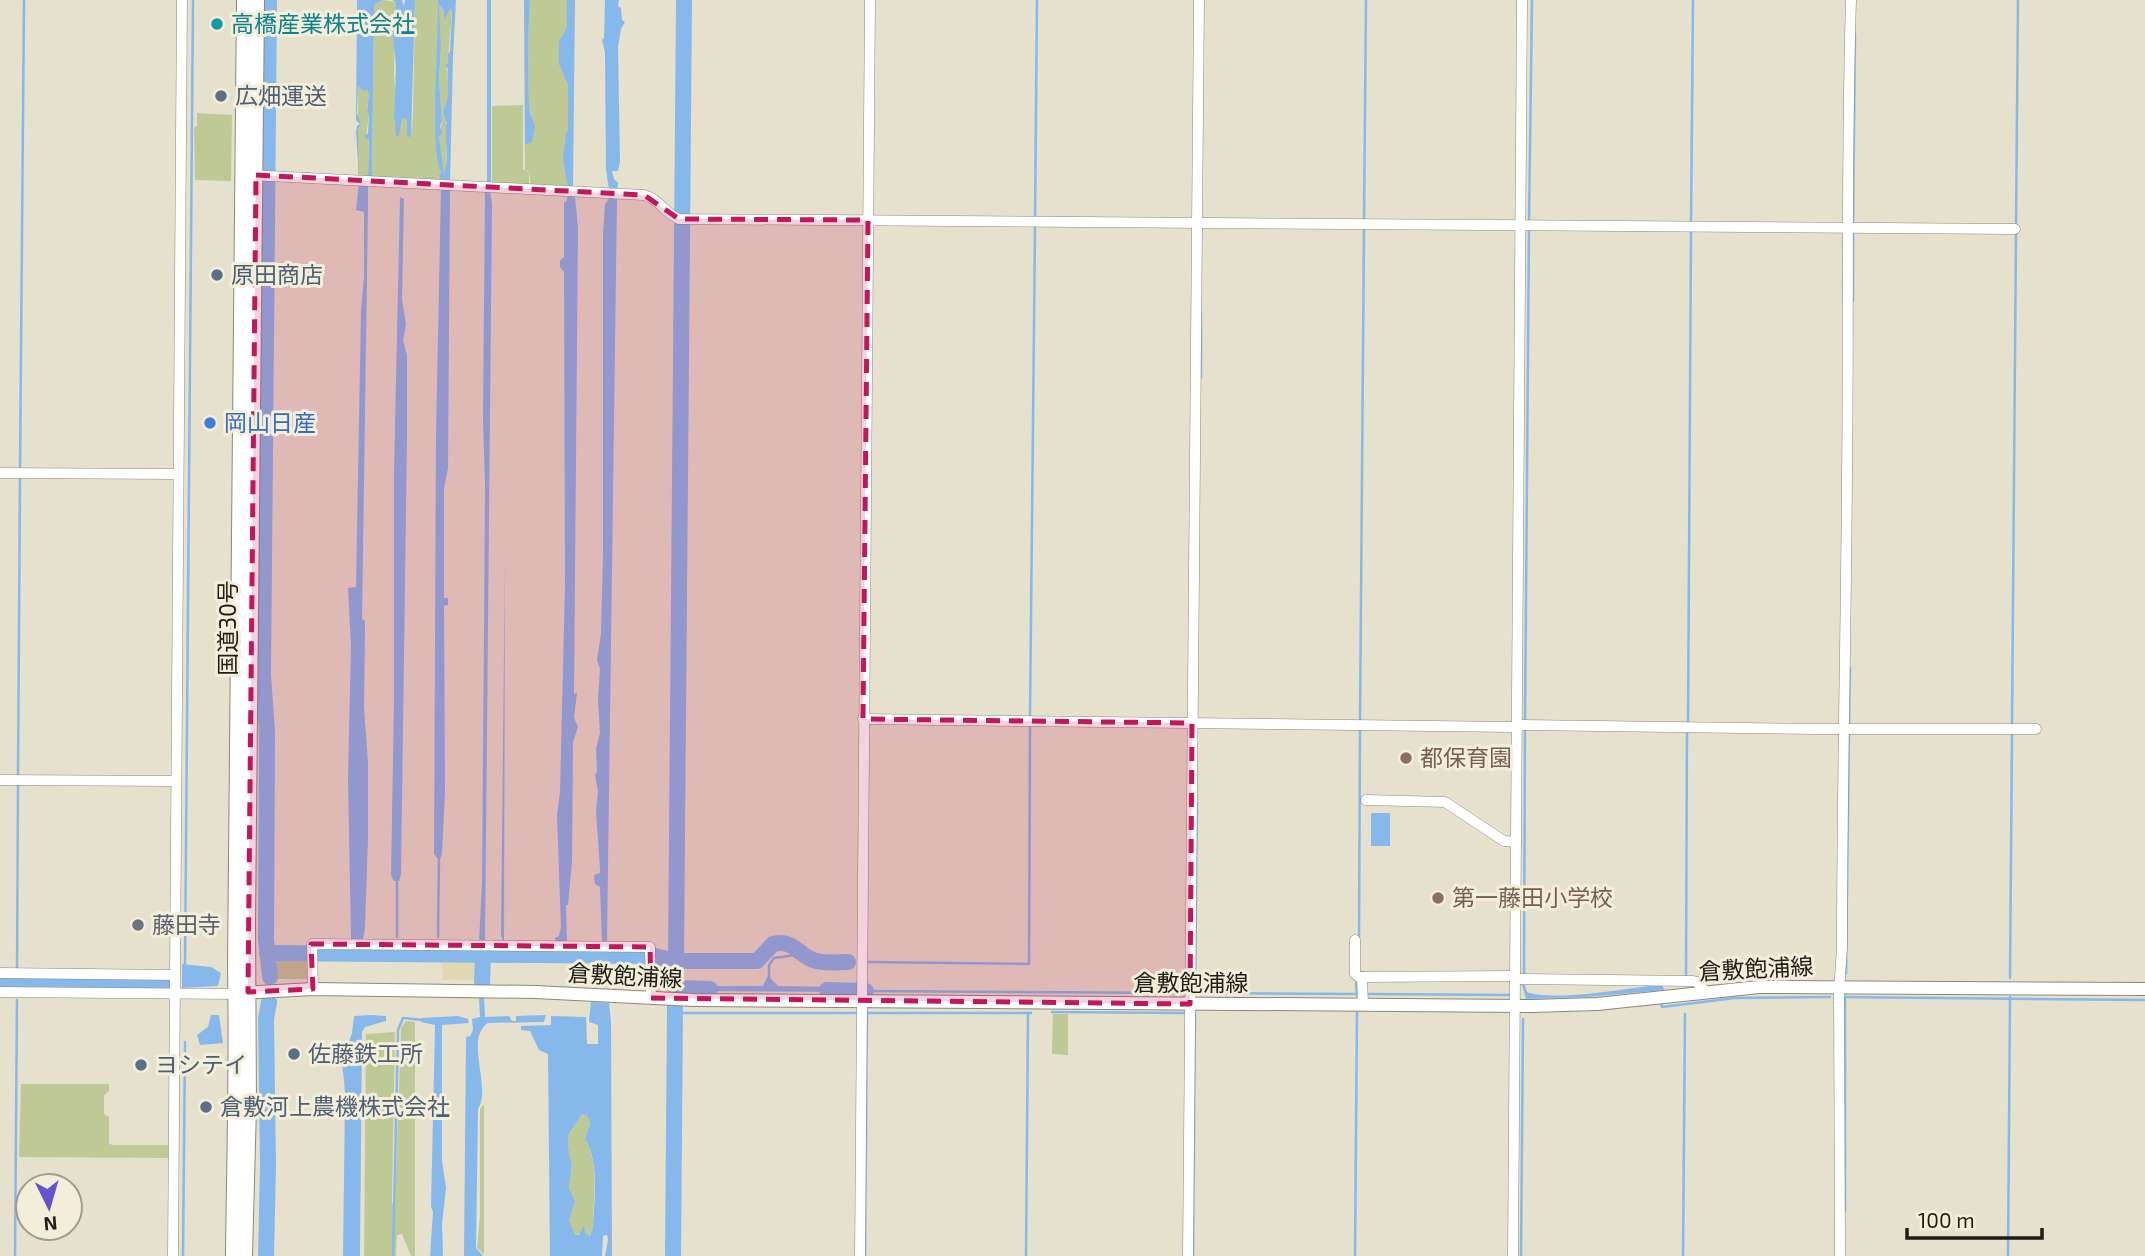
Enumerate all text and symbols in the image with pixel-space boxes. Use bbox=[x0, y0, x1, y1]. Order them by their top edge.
place label: 高橋産業株式会社 bbox=[231, 9, 415, 37]
marker: 高橋産業株式会社 bbox=[209, 16, 225, 32]
place label: 広畑運送 bbox=[235, 81, 327, 109]
marker: 広畑運送 bbox=[213, 88, 229, 104]
place label: 原田商店 bbox=[231, 260, 323, 288]
marker: 原田商店 bbox=[209, 267, 225, 283]
place label: 岡山日産 bbox=[224, 408, 316, 436]
marker: 岡山日産 bbox=[202, 415, 218, 431]
street label: 国道30号 bbox=[213, 580, 241, 676]
place label: 都保育園 bbox=[1420, 743, 1512, 771]
marker: 都保育園 bbox=[1398, 750, 1414, 766]
place label: 第一藤田小学校 bbox=[1452, 883, 1613, 911]
marker: 第一藤田小学校 bbox=[1430, 890, 1446, 906]
place label: 藤田寺 bbox=[152, 910, 221, 938]
marker: 藤田寺 bbox=[130, 917, 146, 933]
street label: 倉敷飽浦線 bbox=[1698, 951, 1814, 985]
street label: 倉敷飽浦線 bbox=[567, 958, 683, 992]
street label: 倉敷飽浦線 bbox=[1134, 968, 1249, 996]
place label: 佐藤鉄工所 bbox=[308, 1039, 423, 1067]
marker: 佐藤鉄工所 bbox=[286, 1046, 302, 1062]
place label: ヨシテイ bbox=[155, 1050, 247, 1078]
marker: ヨシテイ bbox=[133, 1057, 149, 1073]
place label: 倉敷河上農機株式会社 bbox=[220, 1092, 450, 1120]
marker: 倉敷河上農機株式会社 bbox=[198, 1099, 214, 1115]
north arrow bbox=[14, 1172, 84, 1242]
scale bar bbox=[1907, 1196, 2042, 1240]
text: 100 m bbox=[1918, 1207, 1975, 1232]
text: N bbox=[43, 1212, 58, 1236]

